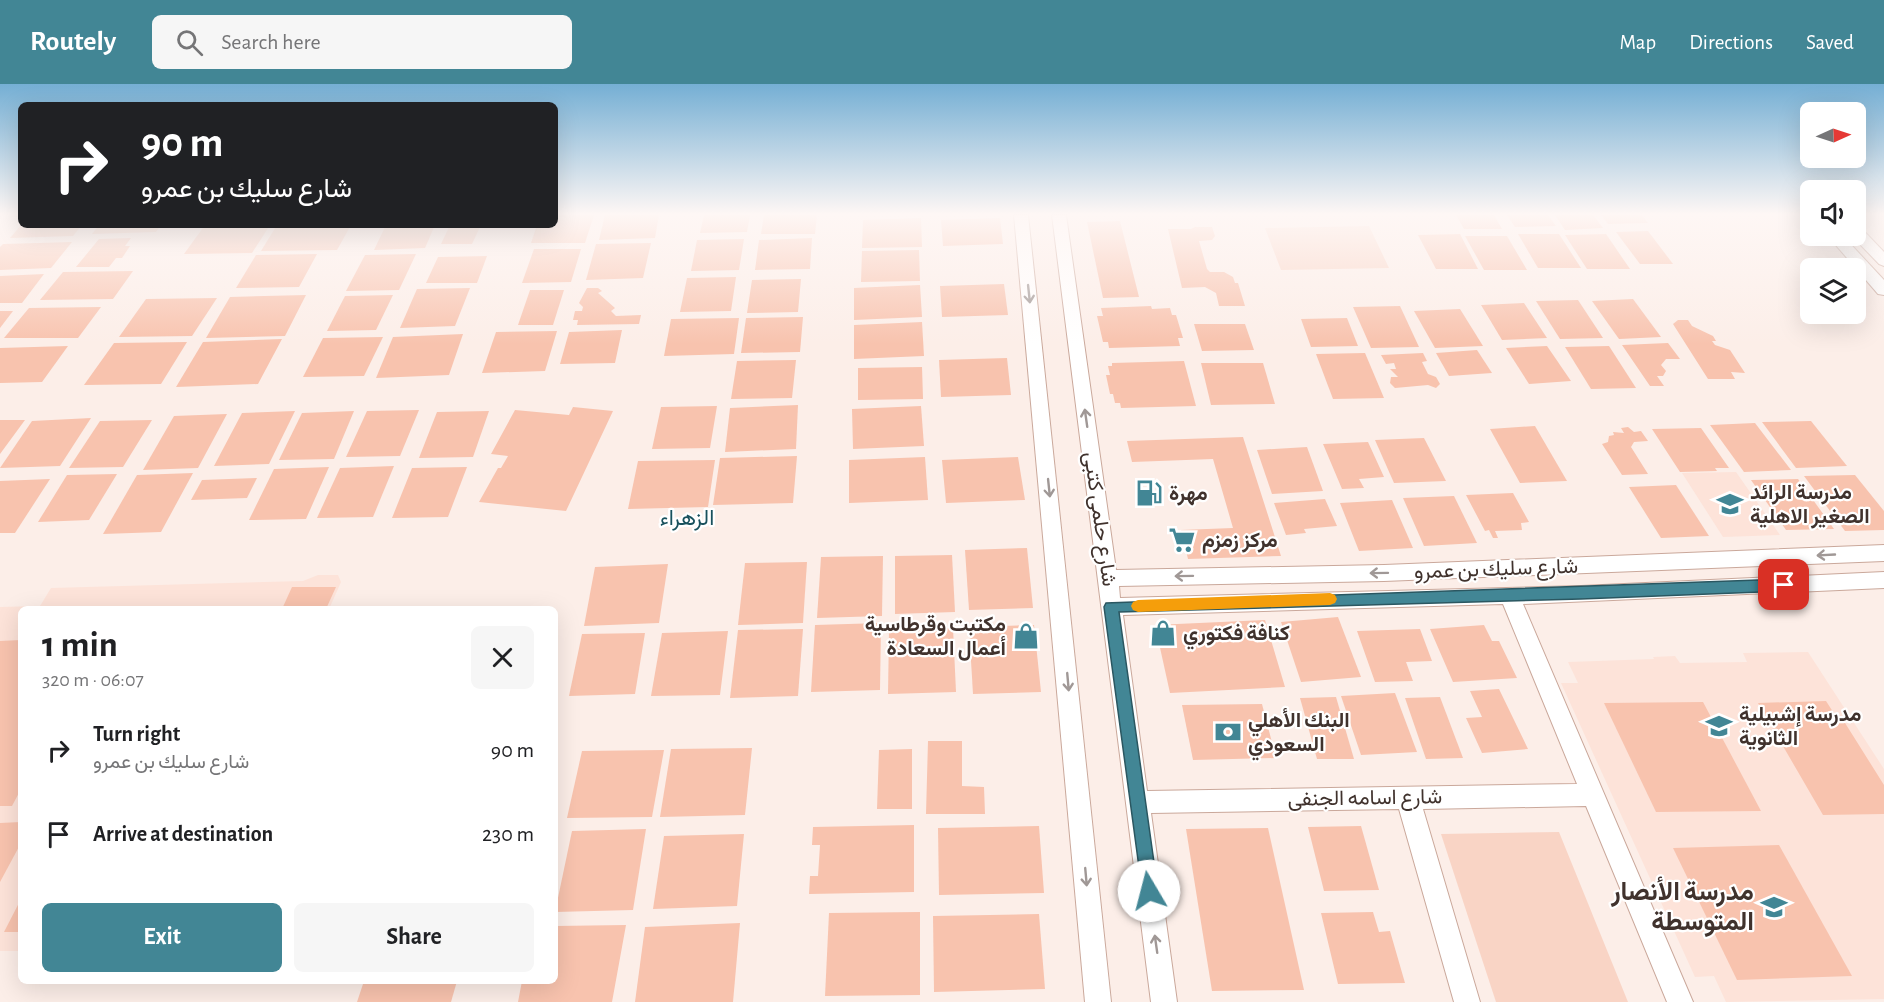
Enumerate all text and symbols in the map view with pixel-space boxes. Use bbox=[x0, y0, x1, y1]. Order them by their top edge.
search box bbox=[152, 15, 572, 69]
icon: search bbox=[173, 26, 206, 59]
text: Routely bbox=[30, 28, 116, 56]
text: Search here bbox=[221, 31, 321, 53]
text: Map bbox=[1620, 32, 1656, 53]
text: Directions bbox=[1689, 32, 1773, 53]
text: Saved bbox=[1806, 32, 1854, 53]
north arrow bbox=[1800, 102, 1866, 168]
map controls bbox=[1800, 102, 1866, 324]
text: 90 m bbox=[141, 122, 223, 164]
icon: right bbox=[42, 126, 120, 204]
text: شارع سليك بن عمرو bbox=[141, 175, 352, 202]
button: sound bbox=[1800, 180, 1866, 246]
button: layers bbox=[1800, 258, 1866, 324]
one-way arrow bbox=[1024, 284, 1035, 304]
one-way arrow bbox=[1080, 408, 1091, 428]
street label: شارع حلمى كتبى bbox=[1077, 450, 1120, 588]
one-way arrow bbox=[1044, 478, 1055, 498]
fuel station icon: مهرة bbox=[1134, 478, 1164, 508]
place label: مدرسة الرائد الصغير الاهلية bbox=[1750, 482, 1870, 529]
place label: مهرة bbox=[1169, 483, 1208, 506]
school or university icon: مدرسة الرائد الصغير الاهلية bbox=[1715, 489, 1745, 519]
district label: الزهراء bbox=[660, 507, 714, 531]
supermarket icon: مركز زمزم bbox=[1167, 525, 1197, 555]
place label: مركز زمزم bbox=[1202, 530, 1278, 554]
one-way arrow bbox=[1816, 550, 1836, 561]
street label: شارع سليك بن عمرو bbox=[1414, 556, 1578, 585]
pin bbox=[1758, 559, 1809, 610]
one-way arrow bbox=[1369, 567, 1389, 579]
icon: arrive bbox=[1767, 568, 1800, 601]
one-way arrow bbox=[1174, 571, 1194, 582]
place label: مكتبت وقرطاسية أعمال السعادة bbox=[865, 614, 1006, 661]
shop icon: كنافة فكتوري bbox=[1148, 618, 1178, 648]
shop icon: مكتبت وقرطاسية أعمال السعادة bbox=[1011, 621, 1041, 651]
place label: كنافة فكتوري bbox=[1183, 623, 1290, 650]
button: close bbox=[471, 626, 534, 689]
text: 1 min bbox=[42, 627, 118, 663]
text: 320 m · 06:07 bbox=[42, 670, 144, 690]
one-way arrow bbox=[1063, 672, 1074, 692]
place label: مدرسة إشبيلية الثانوية bbox=[1739, 704, 1861, 751]
place label: البنك الأهلي السعودي bbox=[1248, 707, 1350, 761]
school or university icon: مدرسة إشبيلية الثانوية bbox=[1704, 711, 1734, 741]
bank icon: البنك الأهلي السعودي bbox=[1213, 717, 1243, 747]
text: Turn right bbox=[93, 723, 180, 745]
icon: right bbox=[42, 734, 75, 767]
text: 90 m bbox=[491, 739, 534, 761]
text: شارع سليك بن عمرو bbox=[93, 752, 249, 772]
street label: شارع اسامه الجنفى bbox=[1288, 786, 1443, 813]
icon: arrive bbox=[42, 818, 75, 851]
text: Arrive at destination bbox=[93, 823, 273, 845]
text: 230 m bbox=[482, 823, 534, 845]
position arrow bbox=[1117, 859, 1181, 923]
one-way arrow bbox=[1081, 866, 1092, 886]
place label: مدرسة الأنصار المتوسطة bbox=[1610, 876, 1754, 937]
school or university icon: مدرسة الأنصار المتوسطة bbox=[1759, 892, 1789, 922]
button: Exit bbox=[42, 903, 282, 972]
button: Share bbox=[294, 903, 534, 972]
one-way arrow bbox=[1151, 935, 1162, 954]

